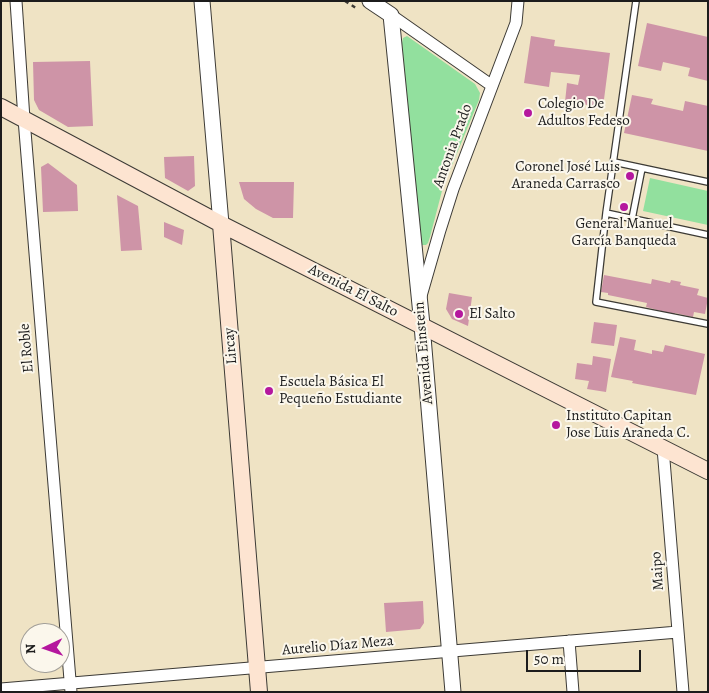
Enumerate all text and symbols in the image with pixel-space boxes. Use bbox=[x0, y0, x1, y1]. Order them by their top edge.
place label: Colegio De Adultos Fedeso bbox=[538, 95, 630, 130]
street label: Antonia Prado bbox=[430, 102, 476, 190]
marker: Colegio De Adultos Fedeso bbox=[522, 107, 534, 119]
place label: Coronel José Luis Araneda Carrasco bbox=[512, 158, 620, 193]
marker: Coronel José Luis Araneda Carrasco bbox=[624, 170, 636, 182]
marker: General Manuel García Banqueda bbox=[618, 201, 630, 213]
place label: General Manuel García Banqueda bbox=[572, 215, 676, 250]
street label: Avenida El Salto bbox=[305, 261, 401, 321]
street label: Avenida Einstein bbox=[411, 301, 437, 405]
place label: El Salto bbox=[469, 305, 515, 323]
marker: El Salto bbox=[453, 308, 465, 320]
street label: El Roble bbox=[16, 322, 38, 374]
street label: Lircay bbox=[220, 327, 242, 365]
place label: Escuela Básica El Pequeño Estudiante bbox=[279, 373, 402, 408]
marker: Escuela Básica El Pequeño Estudiante bbox=[263, 385, 275, 397]
place label: Instituto Capitan Jose Luis Araneda C. bbox=[566, 407, 690, 442]
marker: Instituto Capitan Jose Luis Araneda C. bbox=[550, 419, 562, 431]
street label: Maipo bbox=[648, 551, 668, 591]
north arrow bbox=[20, 623, 70, 673]
street label: Aurelio Díaz Meza bbox=[281, 632, 395, 660]
scale bar bbox=[529, 640, 644, 672]
text: N bbox=[21, 643, 40, 654]
text: 50 m bbox=[534, 649, 564, 669]

